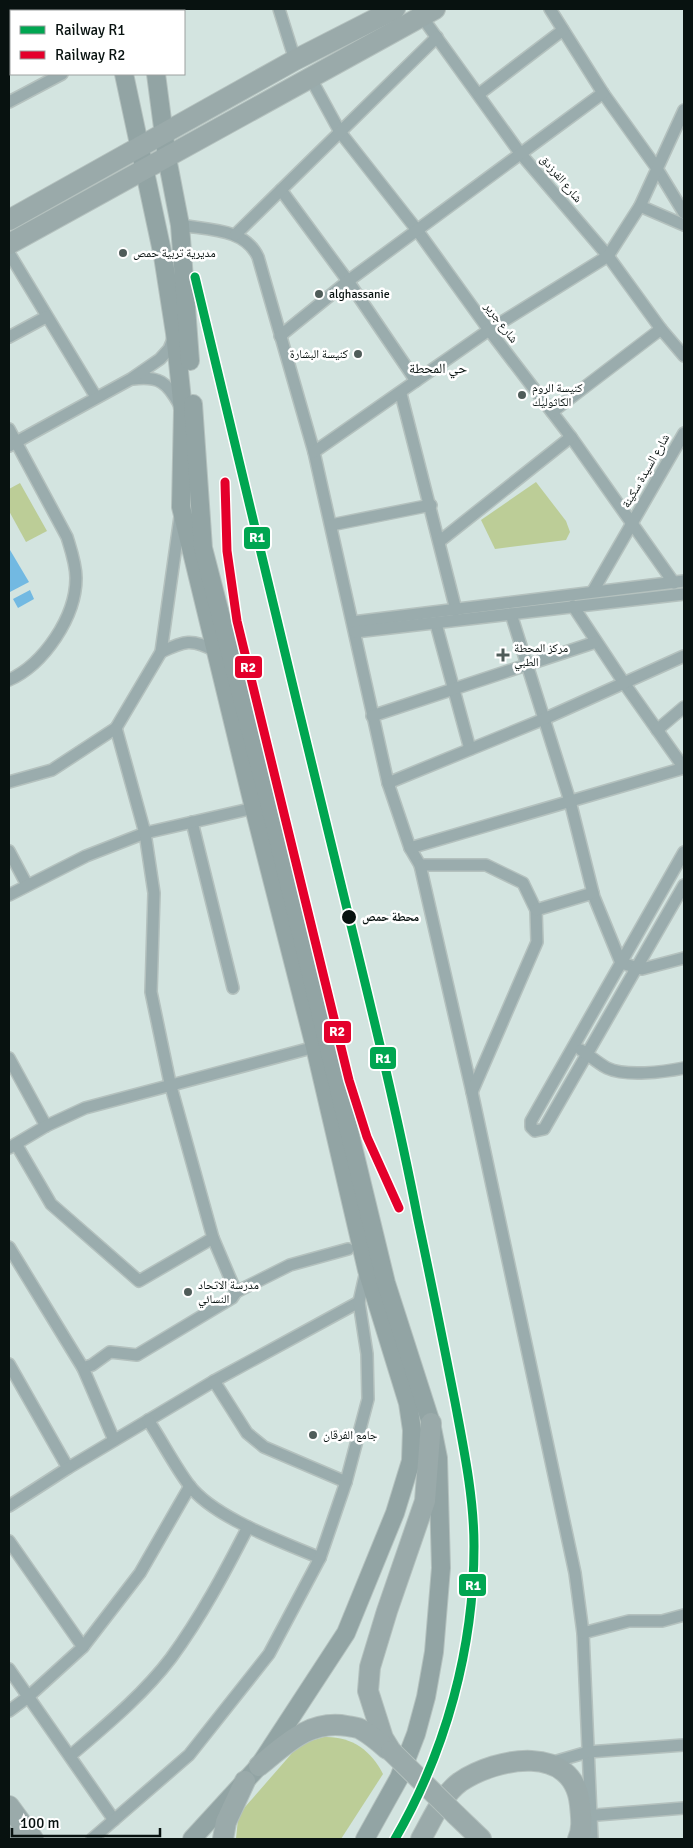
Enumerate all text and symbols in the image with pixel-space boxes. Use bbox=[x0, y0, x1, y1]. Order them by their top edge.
legend bbox=[10, 10, 185, 75]
text: Railway R1 bbox=[55, 21, 125, 39]
text: Railway R2 bbox=[55, 46, 125, 64]
street label: شارع الفرزدق bbox=[537, 152, 585, 206]
place label: مديرية تربية حمص bbox=[133, 246, 216, 261]
marker: مديرية تربية حمص bbox=[117, 247, 129, 259]
place label: alghassanie bbox=[329, 287, 390, 302]
marker: alghassanie bbox=[313, 288, 325, 300]
street label: شارع جرير bbox=[480, 299, 521, 346]
place label: كنيسة البشارة bbox=[290, 347, 348, 362]
marker: كنيسة البشارة bbox=[352, 348, 364, 360]
district label: حي المحطة bbox=[409, 360, 467, 379]
place label: كنيسة الروم الكاثوليك bbox=[532, 381, 583, 410]
marker: كنيسة الروم الكاثوليك bbox=[516, 389, 528, 401]
street label: شارع السيدة سكينة bbox=[619, 431, 673, 511]
line badge: R1 bbox=[243, 526, 271, 550]
text: R1 bbox=[249, 529, 266, 546]
place label: مركز المحطة الطبي bbox=[514, 641, 568, 672]
marker: مركز المحطة الطبي bbox=[496, 648, 510, 662]
line badge: R2 bbox=[234, 655, 263, 679]
text: R2 bbox=[240, 659, 256, 676]
marker: محطة حمص bbox=[340, 908, 358, 926]
place label: محطة حمص bbox=[362, 910, 420, 925]
line badge: R2 bbox=[323, 1020, 352, 1044]
text: R2 bbox=[329, 1023, 345, 1040]
line badge: R1 bbox=[369, 1046, 397, 1070]
text: R1 bbox=[375, 1050, 392, 1067]
place label: مدرسة الاتحاد النسائي bbox=[198, 1278, 259, 1309]
marker: مدرسة الاتحاد النسائي bbox=[182, 1286, 194, 1298]
place label: جامع الفرقان bbox=[323, 1428, 378, 1443]
marker: جامع الفرقان bbox=[307, 1429, 319, 1441]
line badge: R1 bbox=[458, 1573, 487, 1597]
text: R1 bbox=[465, 1577, 482, 1594]
scale bar bbox=[12, 1806, 160, 1838]
text: 100 m bbox=[20, 1814, 60, 1832]

